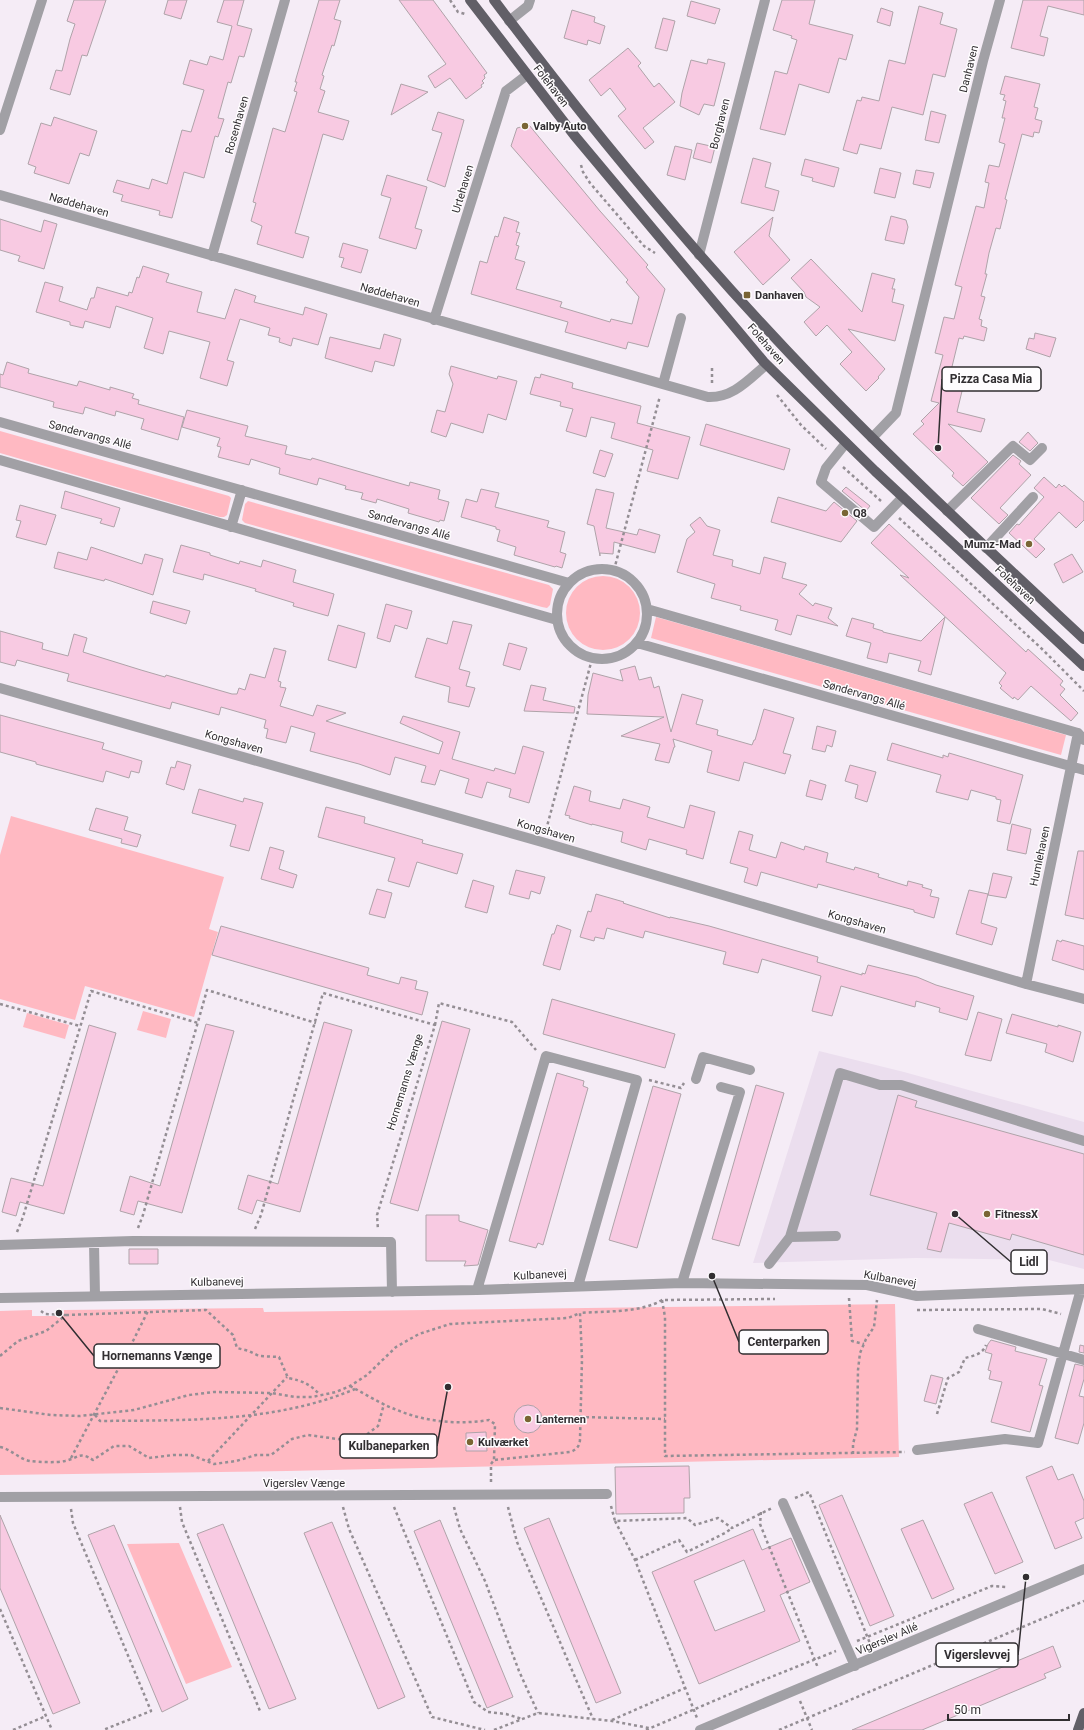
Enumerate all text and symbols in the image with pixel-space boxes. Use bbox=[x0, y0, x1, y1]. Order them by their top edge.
street label: Danhaven bbox=[957, 44, 981, 94]
street label: Folehaven bbox=[531, 62, 571, 110]
street label: Rosenhaven bbox=[223, 94, 251, 156]
street label: Borghaven bbox=[707, 97, 733, 151]
place label: Valby Auto bbox=[533, 120, 586, 133]
marker: Valby Auto bbox=[520, 121, 530, 131]
street label: Urtehaven bbox=[450, 163, 476, 215]
street label: Nøddehaven bbox=[48, 190, 110, 220]
street label: Nøddehaven bbox=[359, 280, 421, 310]
place label: Danhaven bbox=[755, 289, 804, 302]
marker: Danhaven bbox=[742, 290, 752, 300]
street label: Folehaven bbox=[745, 321, 787, 367]
callout: Pizza Casa Mia bbox=[942, 367, 1041, 391]
text: Pizza Casa Mia bbox=[950, 372, 1033, 386]
street label: Søndervangs Allé bbox=[47, 418, 133, 452]
street label: Søndervangs Allé bbox=[366, 507, 452, 543]
place label: Q8 bbox=[853, 507, 867, 520]
marker: Q8 bbox=[840, 508, 850, 518]
place label: Mumz-Mad bbox=[964, 538, 1021, 551]
marker: Mumz-Mad bbox=[1024, 539, 1034, 549]
street label: Folehaven bbox=[992, 563, 1038, 607]
street label: Søndervangs Allé bbox=[821, 677, 907, 713]
street label: Kongshaven bbox=[203, 727, 265, 757]
street label: Kongshaven bbox=[515, 816, 577, 846]
street label: Humlehaven bbox=[1027, 825, 1053, 887]
street label: Kongshaven bbox=[826, 907, 888, 937]
street label: Hornemanns Vænge bbox=[384, 1032, 426, 1132]
place label: FitnessX bbox=[995, 1208, 1038, 1221]
marker: FitnessX bbox=[982, 1209, 992, 1219]
callout: Lidl bbox=[1011, 1250, 1047, 1274]
text: Lidl bbox=[1019, 1255, 1039, 1269]
street label: Kulbanevej bbox=[513, 1267, 567, 1283]
street label: Kulbanevej bbox=[863, 1268, 917, 1290]
street label: Kulbanevej bbox=[190, 1275, 244, 1289]
callout: Centerparken bbox=[739, 1330, 828, 1354]
text: Centerparken bbox=[747, 1335, 821, 1349]
callout: Hornemanns Vænge bbox=[94, 1344, 220, 1368]
text: Hornemanns Vænge bbox=[102, 1349, 213, 1363]
place label: Lanternen bbox=[536, 1413, 586, 1426]
marker: Lanternen bbox=[523, 1414, 533, 1424]
callout: Kulbaneparken bbox=[340, 1434, 437, 1458]
place label: Kulværket bbox=[478, 1436, 529, 1449]
marker: Kulværket bbox=[465, 1437, 475, 1447]
text: Kulbaneparken bbox=[349, 1439, 430, 1453]
street label: Vigerslev Vænge bbox=[263, 1477, 345, 1490]
street label: Vigerslev Allé bbox=[854, 1620, 920, 1658]
callout: Vigerslevvej bbox=[936, 1643, 1018, 1667]
text: Vigerslevvej bbox=[944, 1648, 1010, 1662]
scale bar bbox=[948, 1696, 1069, 1722]
text: 50 m bbox=[954, 1703, 981, 1717]

